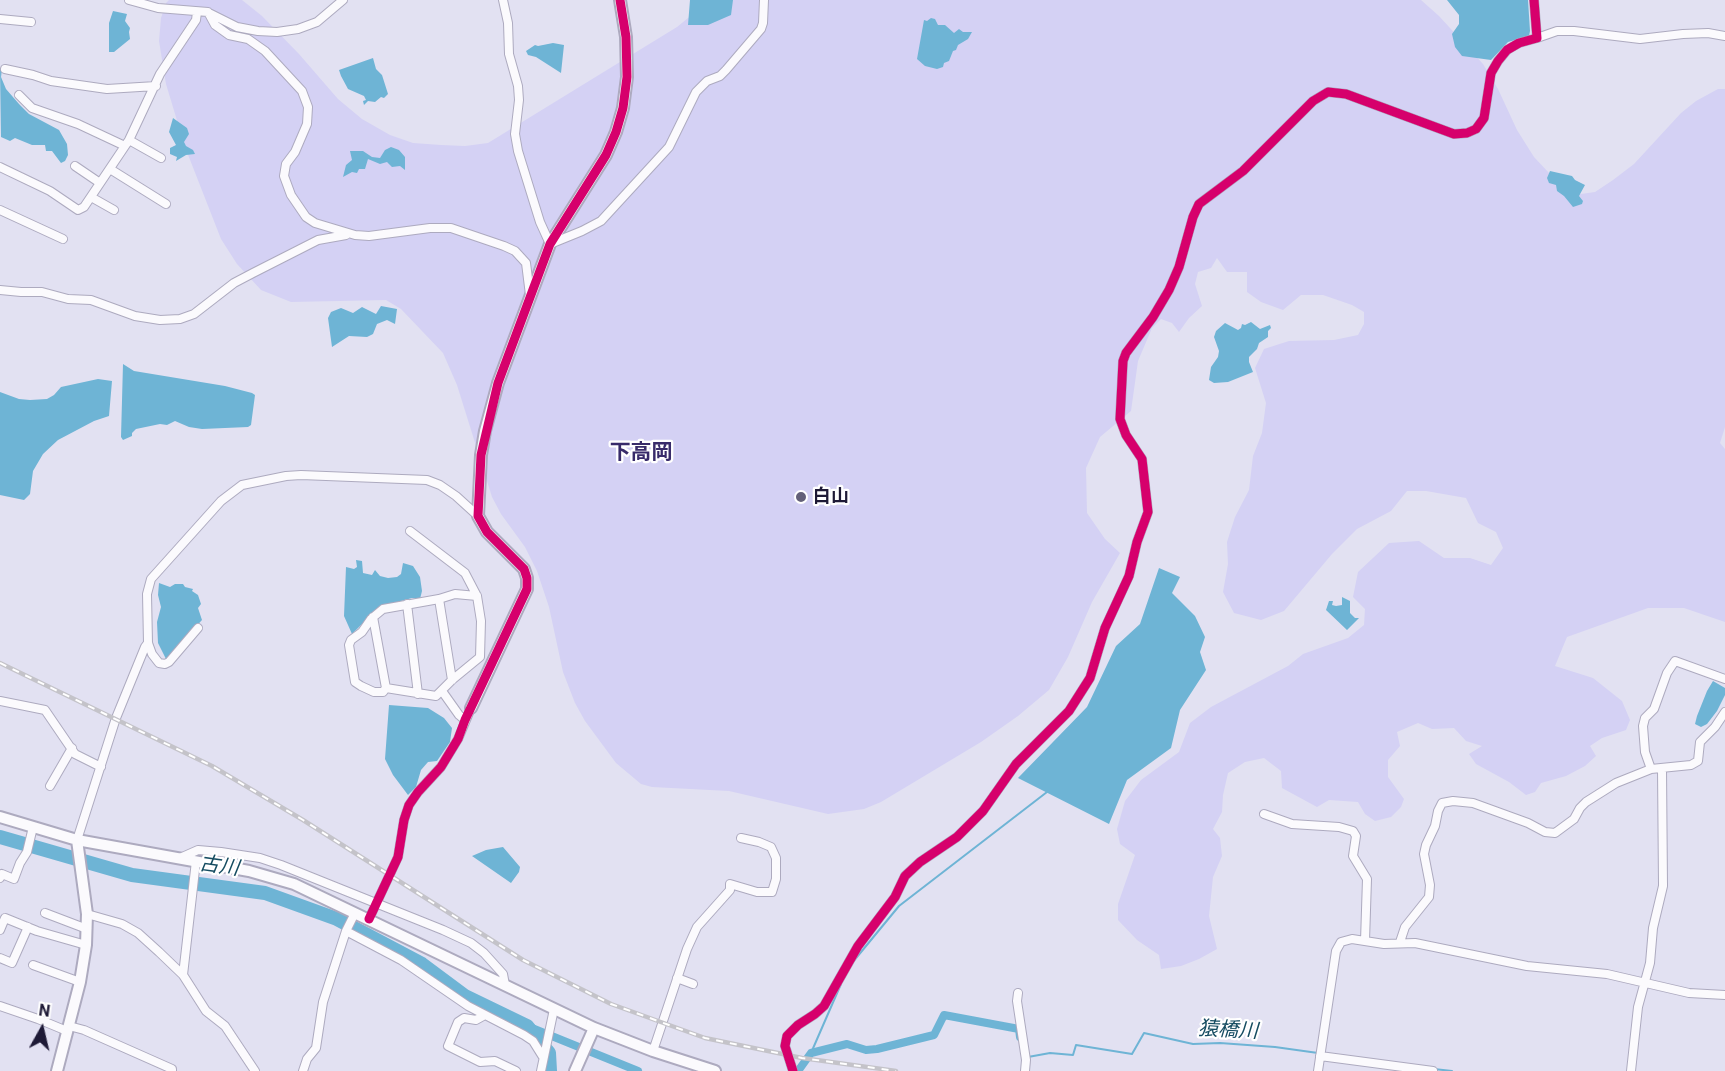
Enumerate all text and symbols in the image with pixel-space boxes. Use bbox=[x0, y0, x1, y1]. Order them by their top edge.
district label: 下高岡 bbox=[610, 441, 672, 467]
place label: 白山 bbox=[813, 486, 849, 508]
marker: 白山 bbox=[794, 490, 808, 504]
water label: 古川 bbox=[198, 852, 240, 882]
north arrow bbox=[12, 999, 72, 1059]
text: N bbox=[38, 1000, 51, 1021]
water label: 猿橋川 bbox=[1197, 1017, 1259, 1045]

